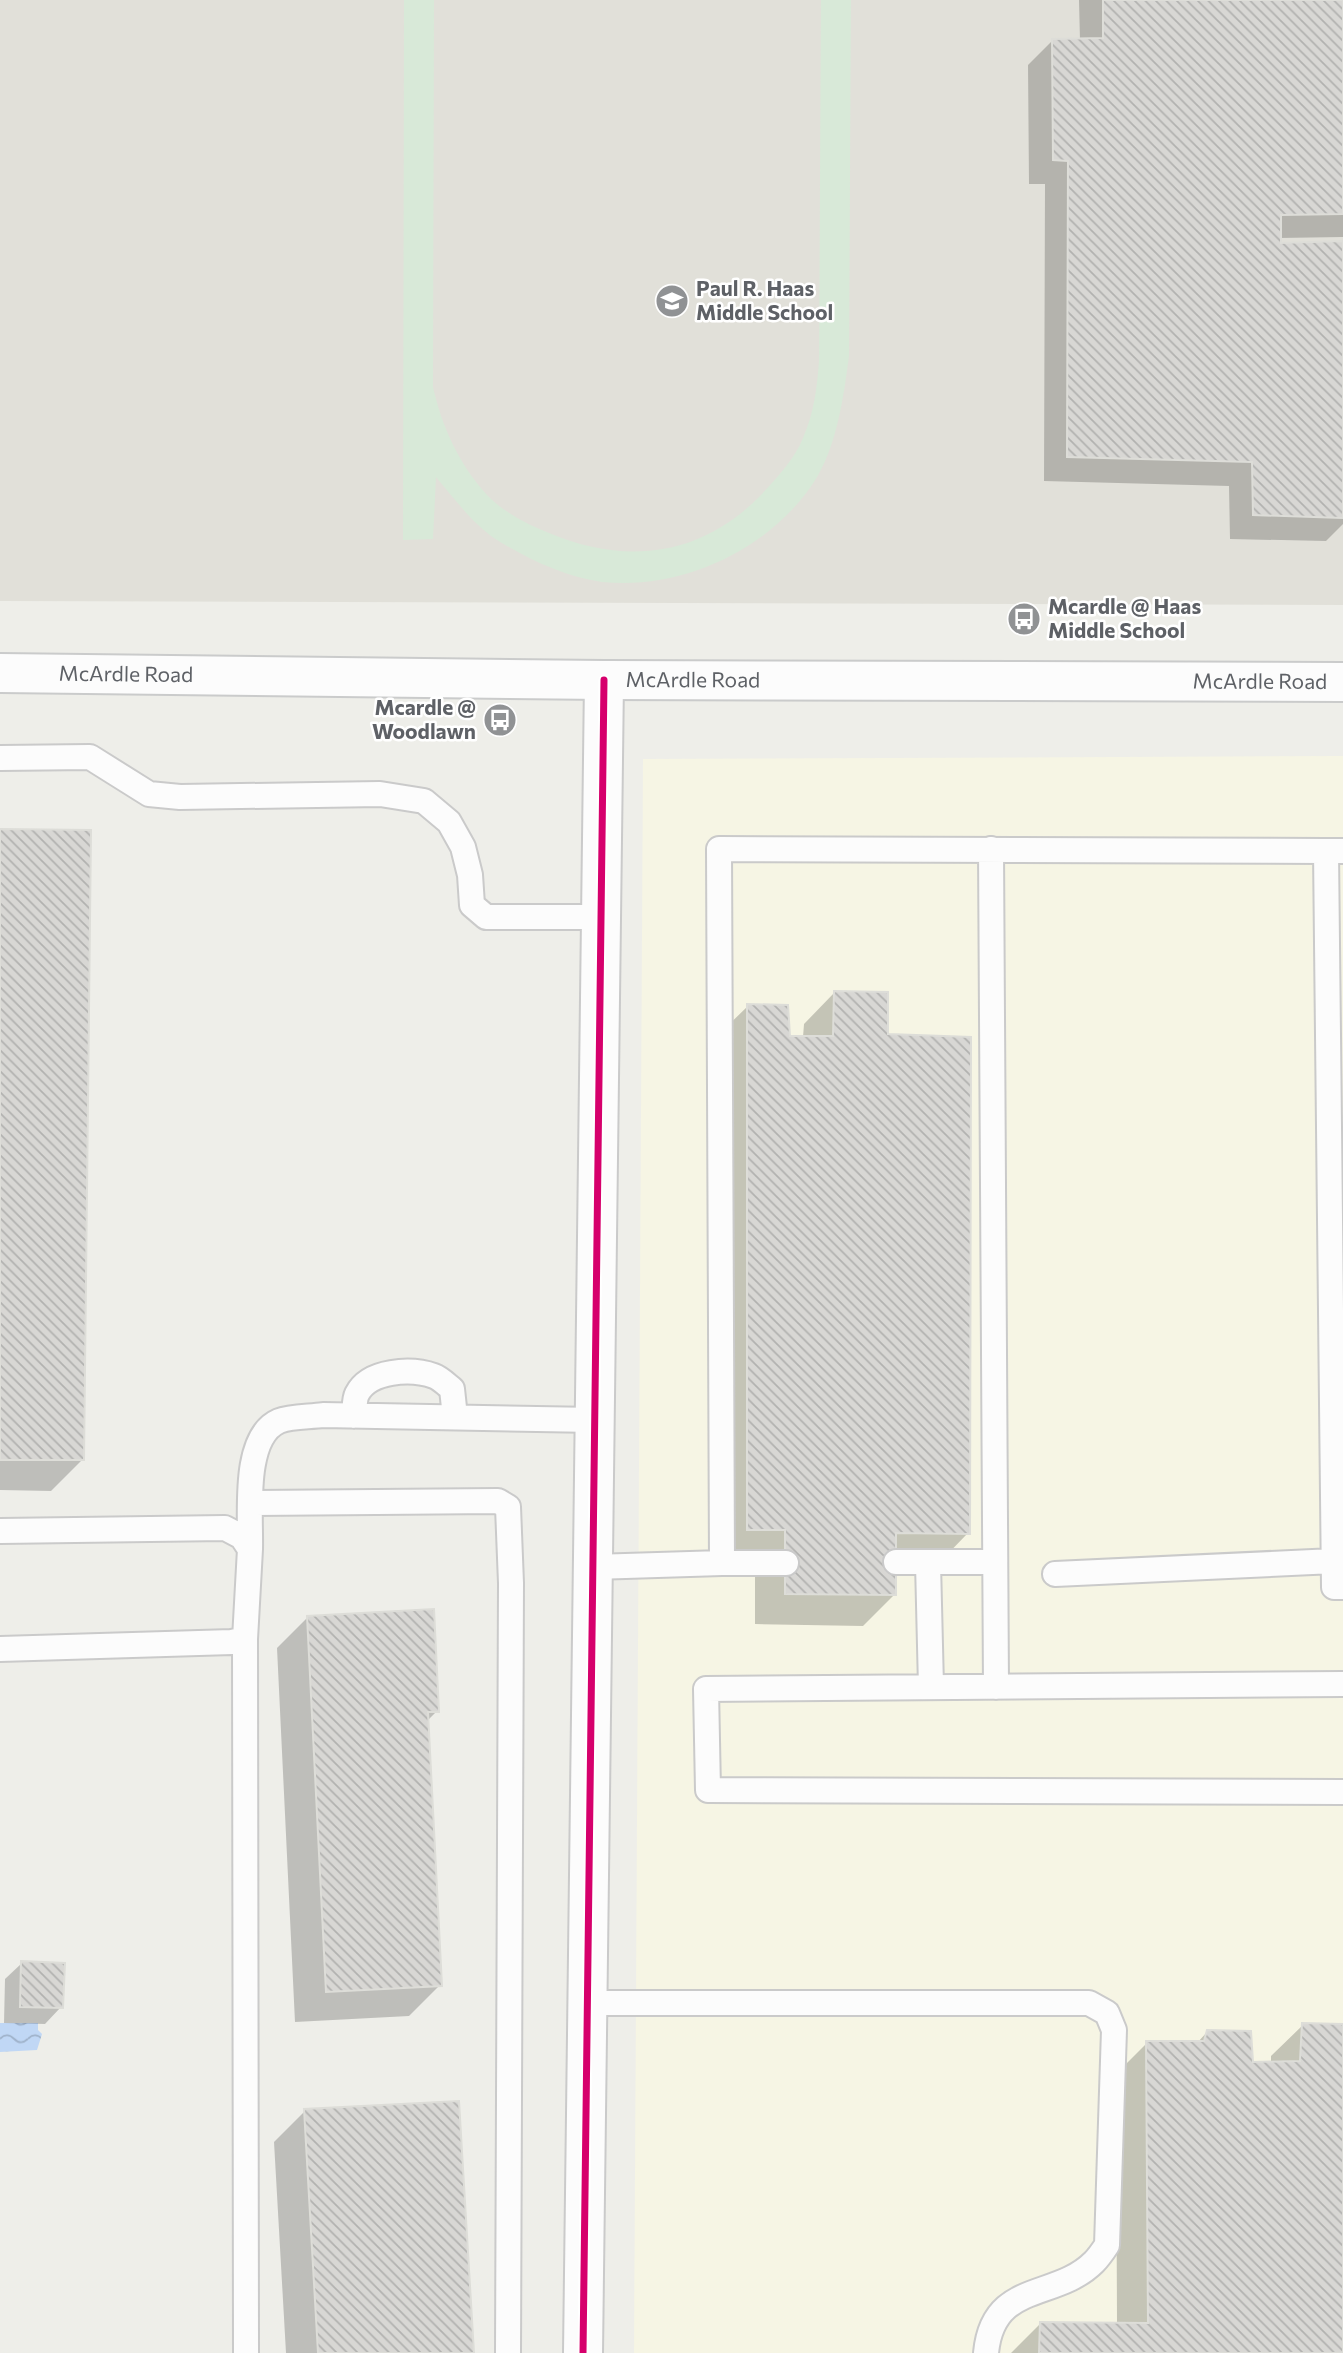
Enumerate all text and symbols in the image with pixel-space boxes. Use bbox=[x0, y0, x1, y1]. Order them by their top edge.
place label: Paul R. Haas Middle School bbox=[696, 275, 833, 324]
school or university icon: Paul R. Haas Middle School bbox=[653, 282, 691, 320]
place label: Mcardle @ Haas Middle School bbox=[1048, 593, 1201, 642]
bus stop icon: Mcardle @ Haas Middle School bbox=[1005, 600, 1043, 638]
street label: McArdle Road bbox=[59, 660, 193, 686]
street label: McArdle Road bbox=[626, 666, 760, 691]
street label: McArdle Road bbox=[1193, 668, 1327, 693]
place label: Mcardle @ Woodlawn bbox=[372, 694, 476, 743]
bus stop icon: Mcardle @ Woodlawn bbox=[481, 701, 519, 739]

